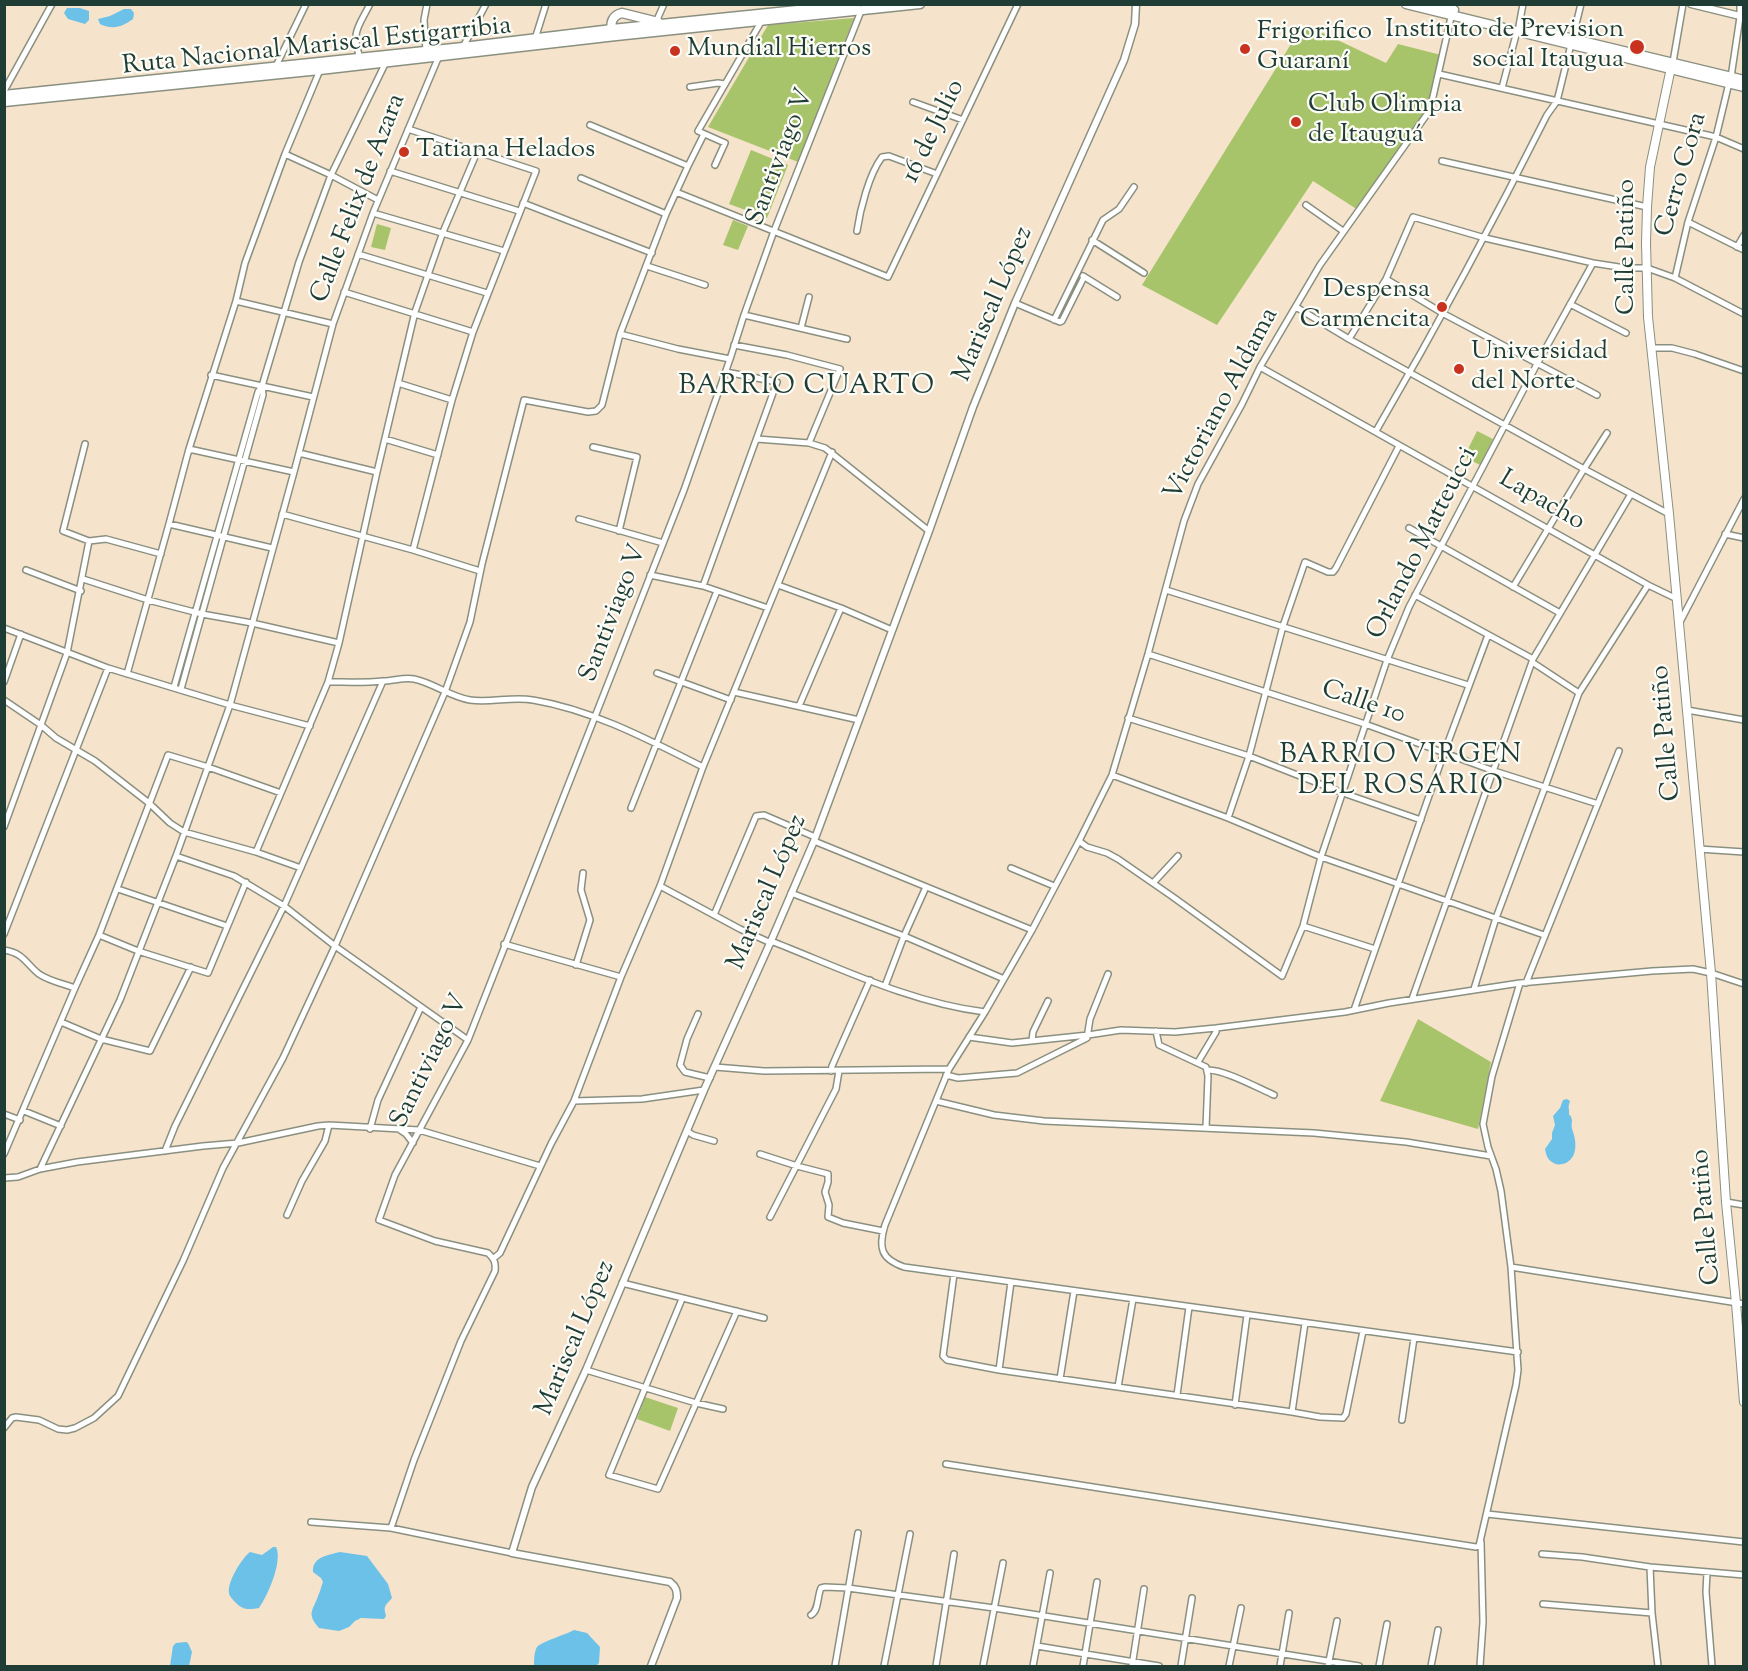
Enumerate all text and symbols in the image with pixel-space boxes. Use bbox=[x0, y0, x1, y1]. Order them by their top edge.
street label: Ruta Nacional Mariscal Estigarribia bbox=[121, 12, 513, 84]
place label: Instituto de Prevision social Itaugua bbox=[1385, 16, 1624, 77]
place label: Frigorifico Guaraní bbox=[1257, 18, 1372, 80]
place label: Mundial Hierros bbox=[687, 35, 871, 67]
marker: Instituto de Prevision social Itaugua bbox=[1628, 38, 1646, 56]
marker: Frigorifico Guaraní bbox=[1238, 42, 1252, 56]
marker: Mundial Hierros bbox=[668, 44, 682, 58]
street label: 16 de Julio bbox=[897, 75, 973, 189]
street label: Santiviago V bbox=[742, 85, 822, 231]
street label: Calle Felix de Azara bbox=[306, 90, 414, 308]
place label: Club Olimpia de Itauguá bbox=[1308, 91, 1462, 152]
street label: Cerro Cora bbox=[1650, 109, 1716, 241]
marker: Club Olimpia de Itauguá bbox=[1289, 115, 1303, 129]
place label: Tatiana Helados bbox=[416, 136, 595, 168]
marker: Tatiana Helados bbox=[397, 145, 411, 159]
street label: Calle Patiño bbox=[1613, 179, 1645, 315]
street label: Mariscal López bbox=[948, 223, 1042, 387]
place label: Despensa Carmencita bbox=[1300, 276, 1430, 338]
marker: Despensa Carmencita bbox=[1435, 300, 1449, 314]
street label: Victoriano Aldama bbox=[1159, 303, 1287, 507]
place label: Universidad del Norte bbox=[1471, 338, 1608, 400]
marker: Universidad del Norte bbox=[1452, 362, 1466, 376]
district label: BARRIO CUARTO bbox=[678, 372, 936, 404]
street label: Orlando Matteucci bbox=[1362, 443, 1486, 645]
street label: Lapacho bbox=[1492, 465, 1590, 539]
street label: Santiviago V bbox=[575, 541, 655, 687]
street label: Calle Patiño bbox=[1647, 664, 1689, 802]
street label: Calle 10 bbox=[1317, 675, 1409, 733]
district label: BARRIO VIRGEN DEL ROSARIO bbox=[1279, 741, 1523, 804]
street label: Mariscal López bbox=[722, 811, 816, 975]
street label: Santiviago V bbox=[385, 990, 477, 1134]
street label: Calle Patiño bbox=[1687, 1148, 1729, 1286]
street label: Mariscal López bbox=[530, 1257, 624, 1421]

